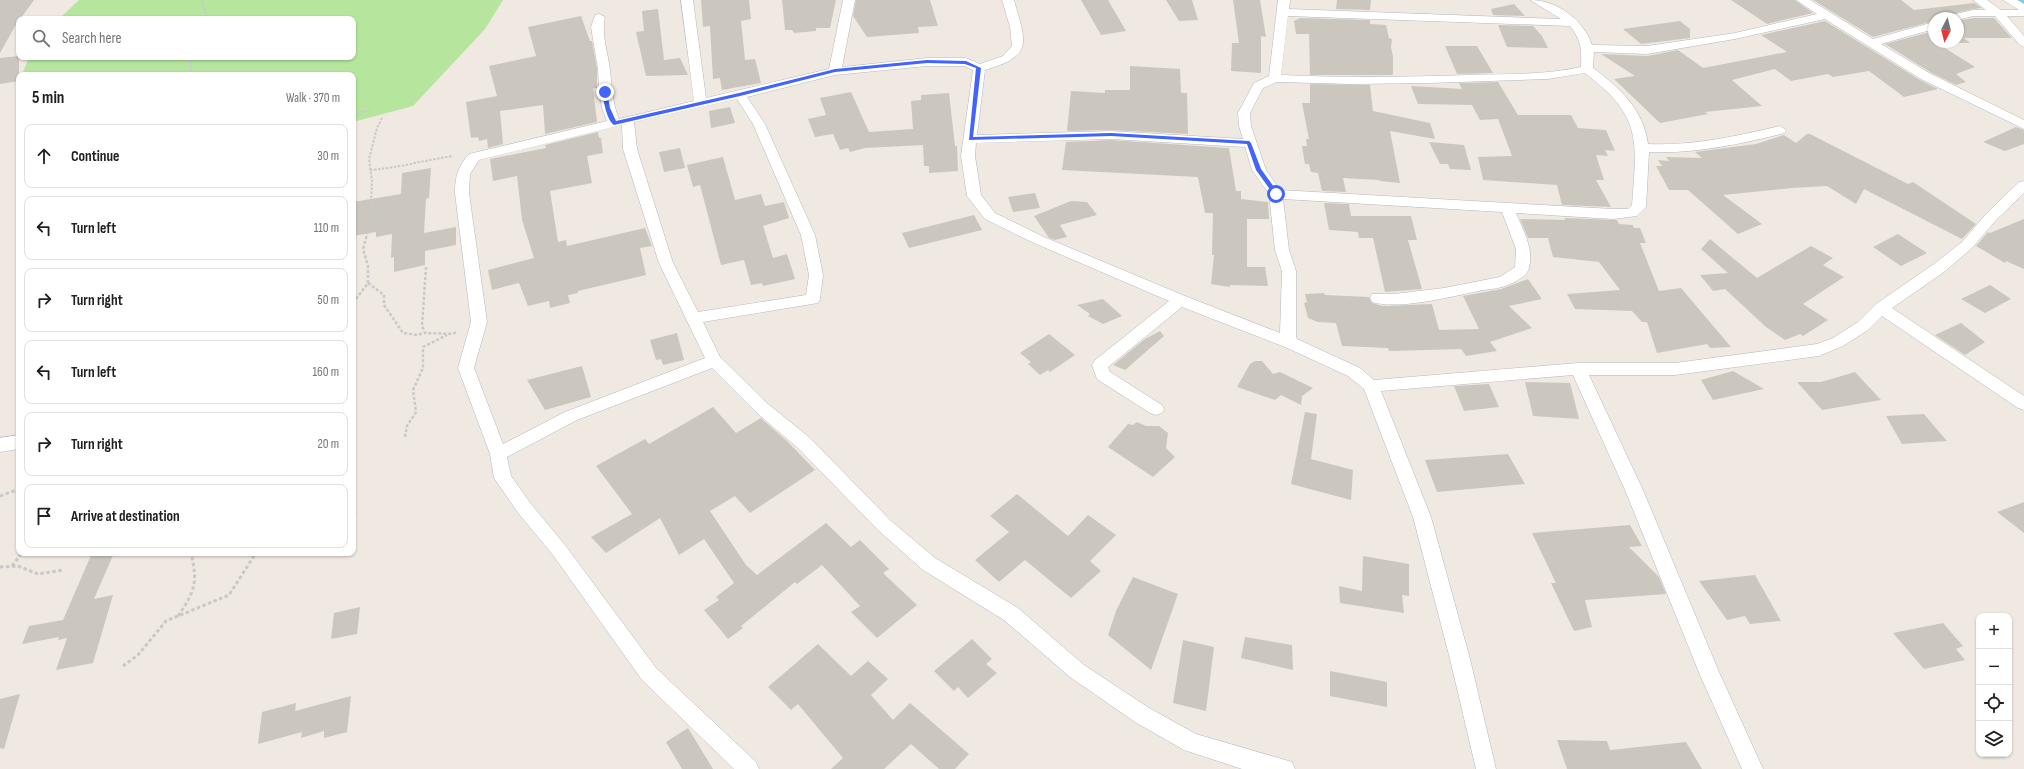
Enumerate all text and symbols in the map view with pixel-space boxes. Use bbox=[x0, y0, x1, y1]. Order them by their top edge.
north arrow bbox=[1928, 12, 1964, 48]
search box bbox=[16, 16, 356, 60]
icon: search bbox=[30, 27, 52, 49]
text: Search here bbox=[62, 29, 122, 48]
route end bbox=[596, 83, 614, 101]
text: 5 min bbox=[32, 88, 64, 108]
text: Walk · 370 m bbox=[286, 90, 340, 106]
icon: ahead bbox=[33, 145, 55, 167]
text: Continue bbox=[71, 147, 120, 166]
text: 30 m bbox=[317, 148, 339, 164]
route start bbox=[1267, 185, 1285, 203]
icon: left bbox=[33, 217, 55, 239]
text: Turn left bbox=[71, 219, 116, 238]
text: 110 m bbox=[314, 220, 339, 236]
icon: right bbox=[33, 289, 55, 311]
text: Turn right bbox=[71, 291, 123, 310]
text: 50 m bbox=[318, 292, 339, 308]
icon: left bbox=[33, 361, 55, 383]
text: Turn left bbox=[71, 363, 116, 382]
text: 160 m bbox=[313, 364, 339, 380]
icon: right bbox=[33, 433, 55, 455]
text: Turn right bbox=[71, 435, 123, 454]
text: 20 m bbox=[317, 436, 339, 452]
icon: arrive bbox=[33, 505, 55, 527]
text: Arrive at destination bbox=[71, 507, 180, 526]
map controls bbox=[1976, 613, 2012, 757]
button: + bbox=[1976, 613, 2012, 649]
button: − bbox=[1976, 649, 2012, 685]
button: locate bbox=[1976, 685, 2012, 721]
button: layers bbox=[1976, 721, 2012, 757]

